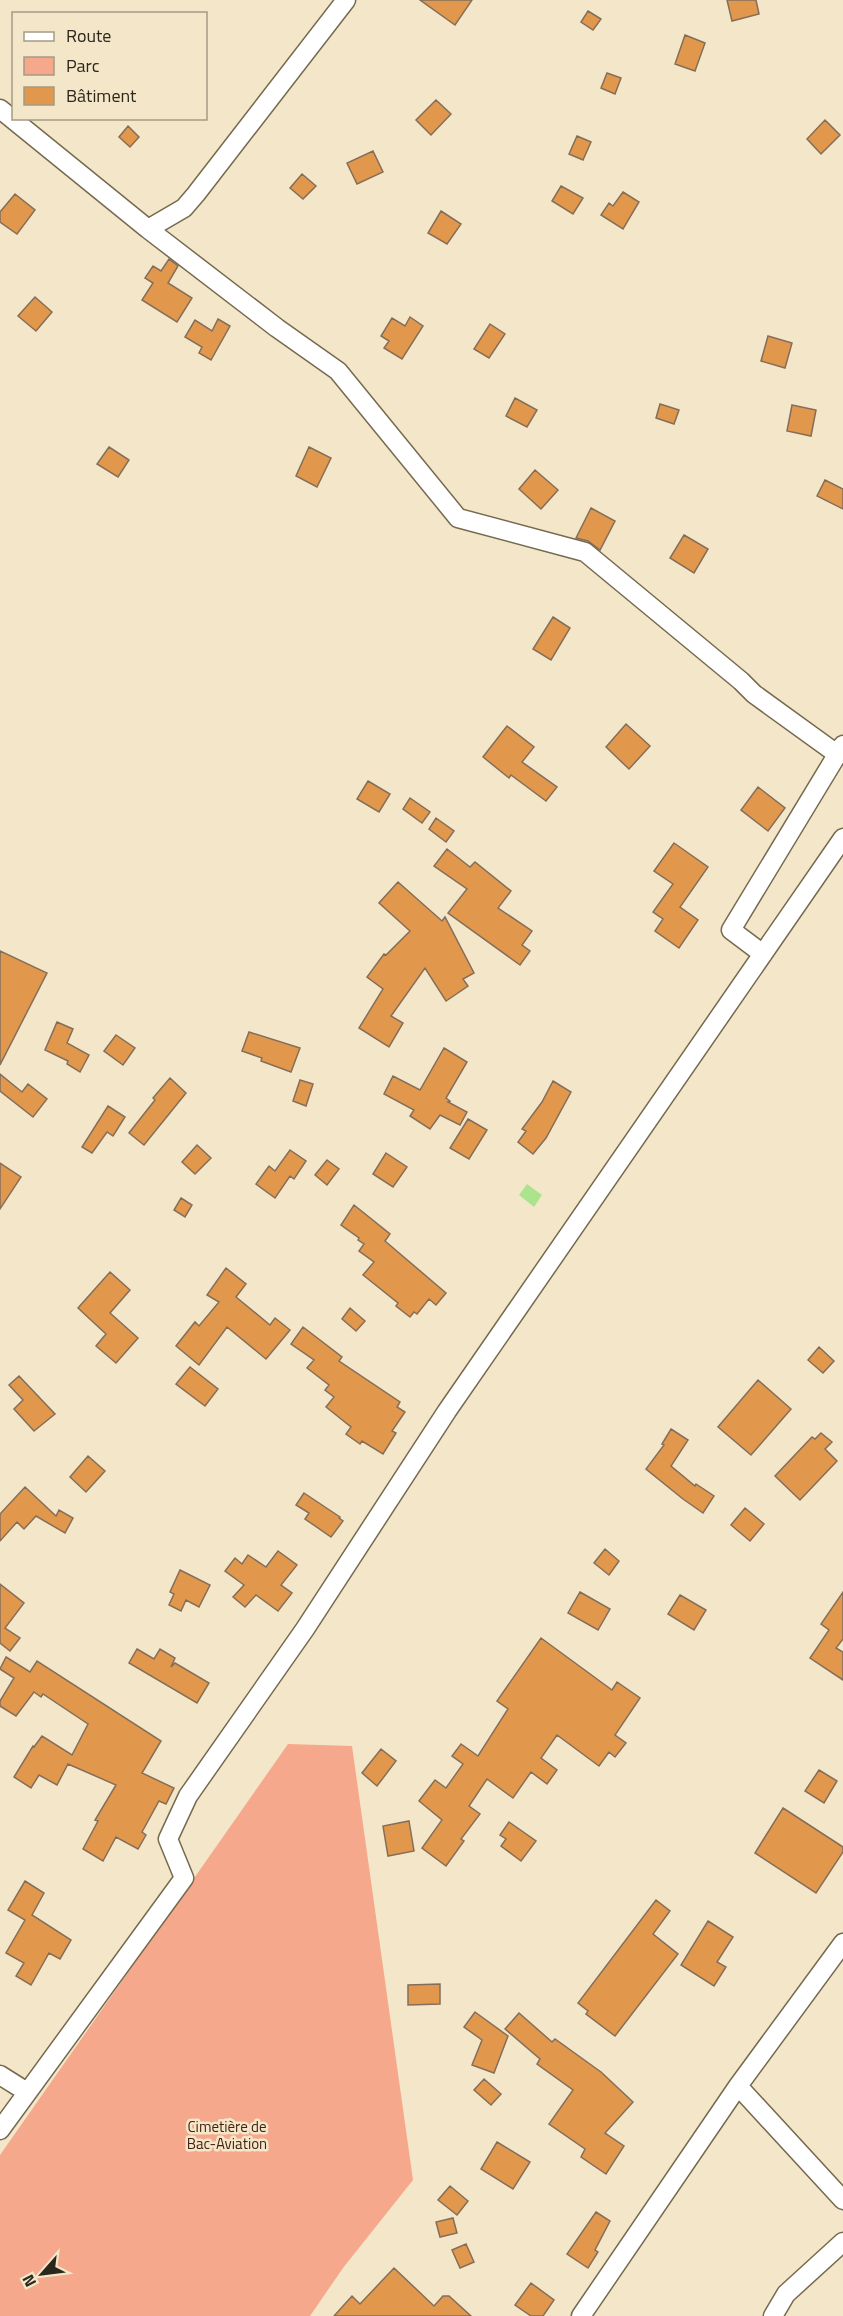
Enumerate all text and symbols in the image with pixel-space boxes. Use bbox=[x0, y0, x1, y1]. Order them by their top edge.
legend bbox=[12, 12, 207, 120]
text: Route bbox=[66, 22, 111, 49]
text: Parc bbox=[66, 52, 100, 79]
text: Bâtiment bbox=[66, 82, 137, 109]
park label: Cimetière de Bac-Aviation bbox=[187, 2115, 267, 2155]
north arrow bbox=[12, 2244, 72, 2304]
text: N bbox=[16, 2271, 42, 2292]

